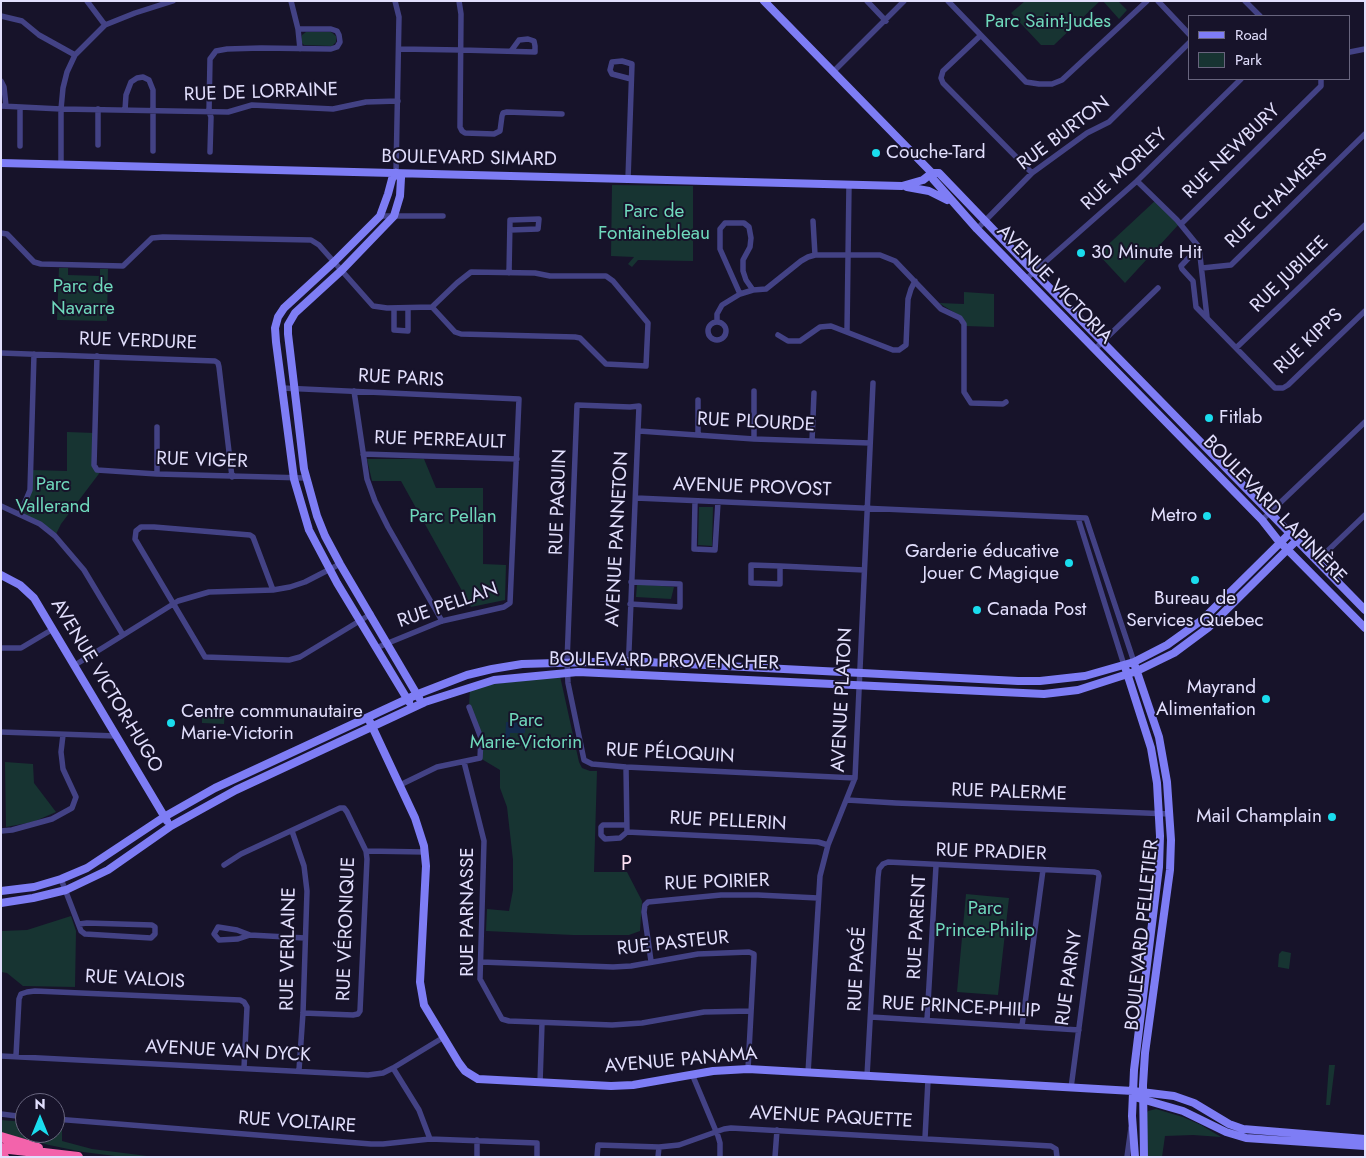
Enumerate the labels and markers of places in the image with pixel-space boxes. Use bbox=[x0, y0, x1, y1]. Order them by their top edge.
place label: Couche-Tard bbox=[886, 142, 986, 164]
marker: Couche-Tard bbox=[870, 147, 882, 159]
place label: 30 Minute Hit bbox=[1091, 242, 1202, 264]
marker: 30 Minute Hit bbox=[1075, 247, 1087, 259]
place label: Fitlab bbox=[1219, 407, 1262, 429]
marker: Fitlab bbox=[1203, 412, 1215, 424]
place label: Metro bbox=[1151, 505, 1197, 527]
marker: Metro bbox=[1201, 510, 1213, 522]
place label: Garderie éducative Jouer C Magique bbox=[905, 541, 1059, 585]
marker: Garderie éducative Jouer C Magique bbox=[1063, 557, 1075, 569]
marker: Bureau de Services Quebec bbox=[1189, 574, 1201, 586]
place label: Bureau de Services Quebec bbox=[1126, 588, 1264, 632]
place label: Canada Post bbox=[987, 599, 1086, 621]
marker: Canada Post bbox=[971, 604, 983, 616]
place label: Mayrand Alimentation bbox=[1156, 677, 1256, 721]
marker: Mayrand Alimentation bbox=[1260, 693, 1272, 705]
place label: Centre communautaire Marie-Victorin bbox=[181, 701, 363, 745]
marker: Centre communautaire Marie-Victorin bbox=[165, 717, 177, 729]
place label: Mail Champlain bbox=[1196, 806, 1322, 828]
marker: Mail Champlain bbox=[1326, 811, 1338, 823]

